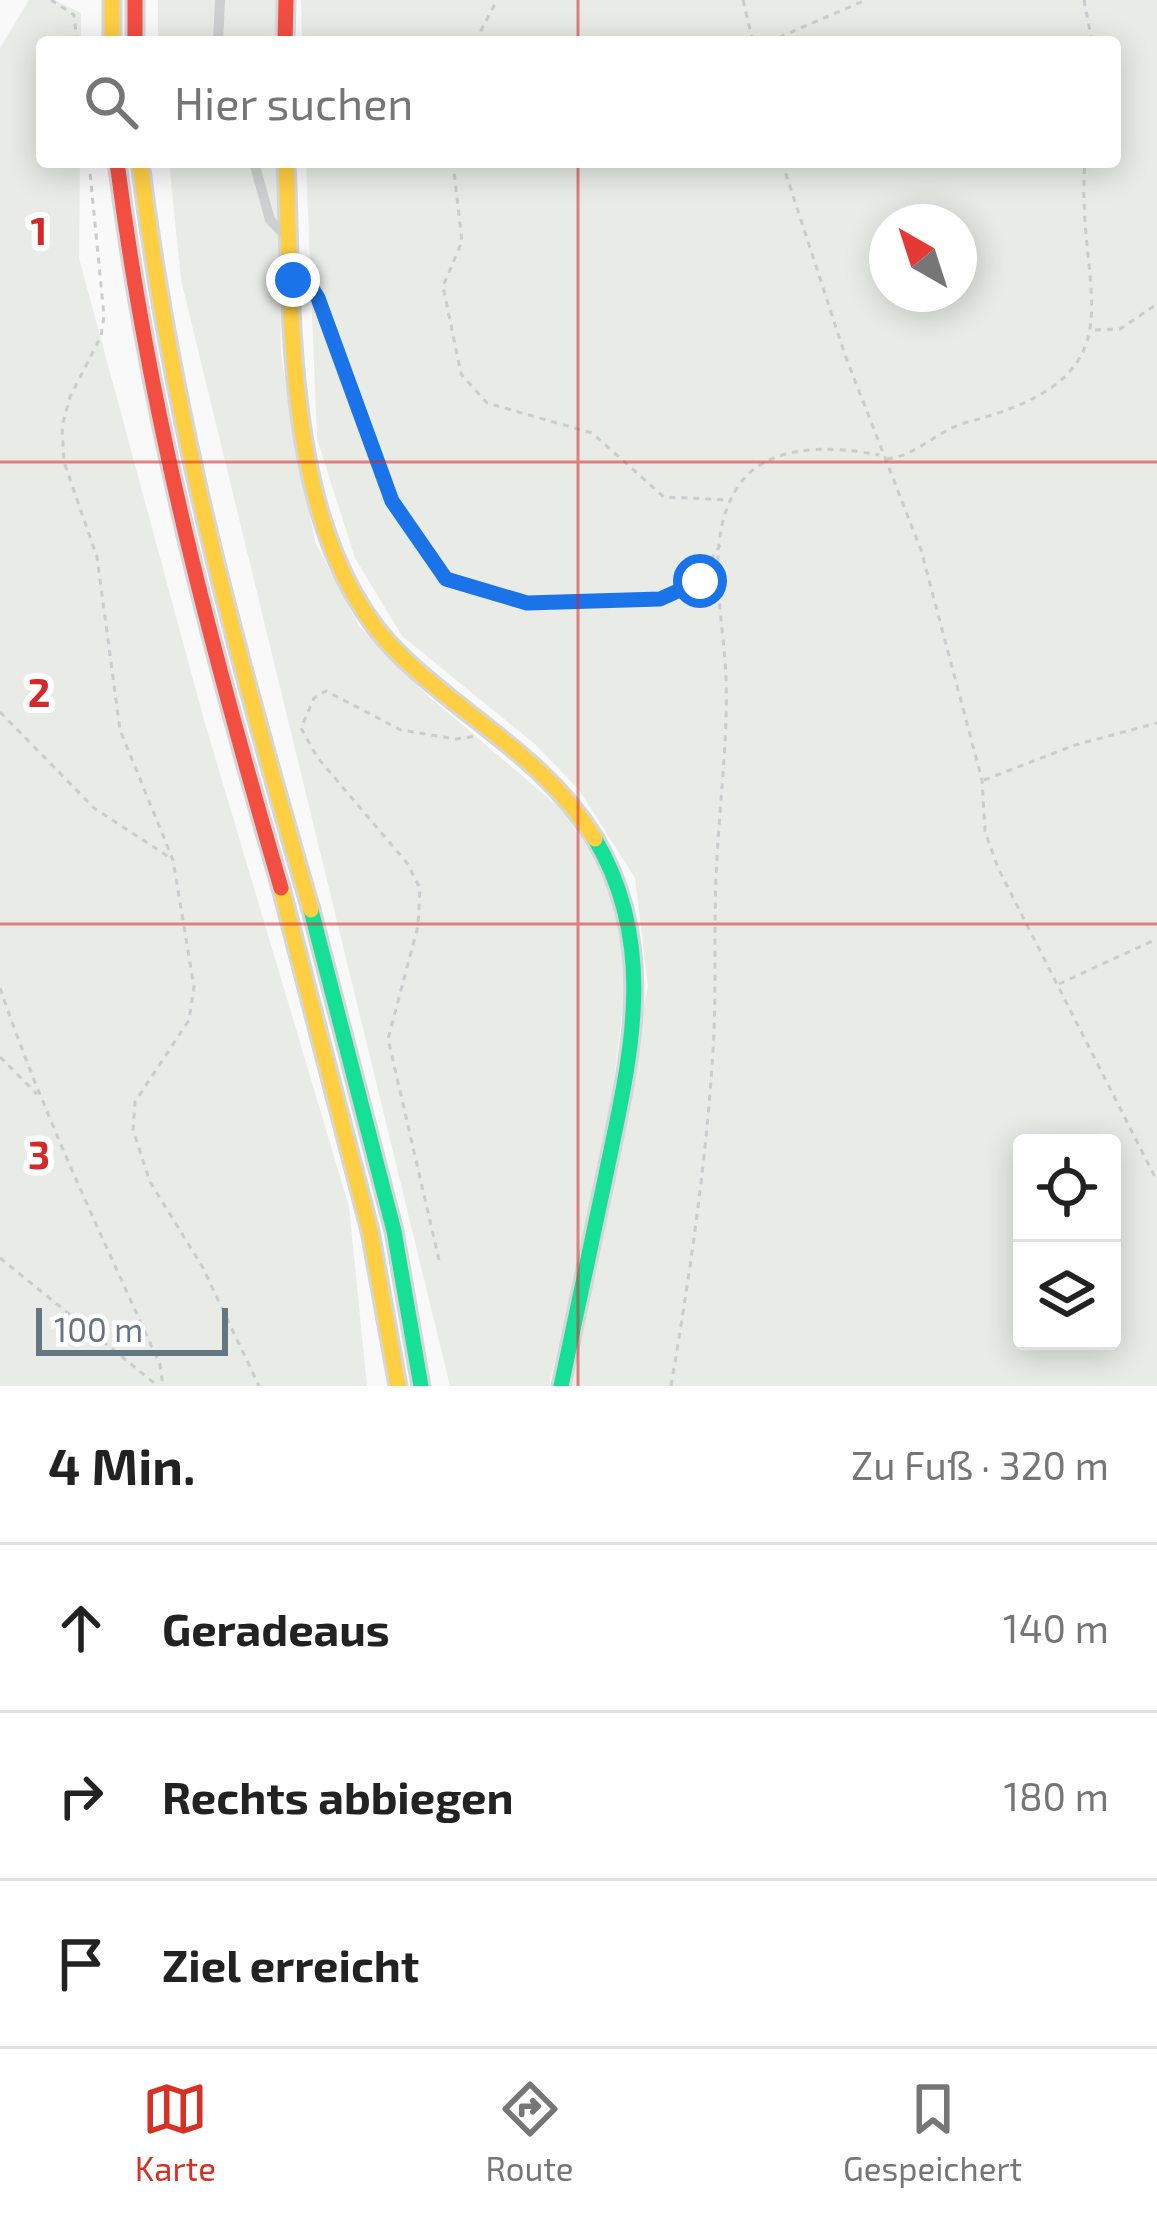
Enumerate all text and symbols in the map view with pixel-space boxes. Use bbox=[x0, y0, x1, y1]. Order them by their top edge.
search box bbox=[36, 36, 1121, 168]
icon: search bbox=[78, 69, 144, 135]
text: Hier suchen bbox=[174, 75, 414, 129]
north arrow bbox=[869, 204, 977, 312]
text: 1 bbox=[31, 206, 47, 253]
route end bbox=[266, 253, 320, 307]
route start bbox=[673, 554, 727, 608]
text: 2 bbox=[28, 668, 50, 715]
text: 3 bbox=[28, 1130, 50, 1177]
map controls bbox=[1013, 1134, 1121, 1350]
button: locate bbox=[1013, 1134, 1121, 1242]
button: layers bbox=[1013, 1242, 1121, 1350]
scale bar bbox=[36, 1302, 228, 1355]
text: 100 m bbox=[54, 1309, 143, 1349]
text: 4 Min. bbox=[48, 1434, 195, 1495]
text: Zu Fuß · 320 m bbox=[851, 1441, 1109, 1488]
icon: ahead bbox=[48, 1595, 114, 1661]
text: Geradeaus bbox=[162, 1601, 390, 1655]
text: 140 m bbox=[1003, 1604, 1109, 1651]
icon: right bbox=[48, 1763, 114, 1829]
text: Rechts abbiegen bbox=[162, 1769, 514, 1823]
text: 180 m bbox=[1003, 1772, 1109, 1819]
icon: arrive bbox=[48, 1931, 114, 1997]
text: Ziel erreicht bbox=[162, 1937, 419, 1991]
tab: Karte bbox=[135, 2076, 216, 2188]
tab: Route bbox=[485, 2076, 574, 2188]
tab: Gespeichert bbox=[843, 2076, 1022, 2188]

